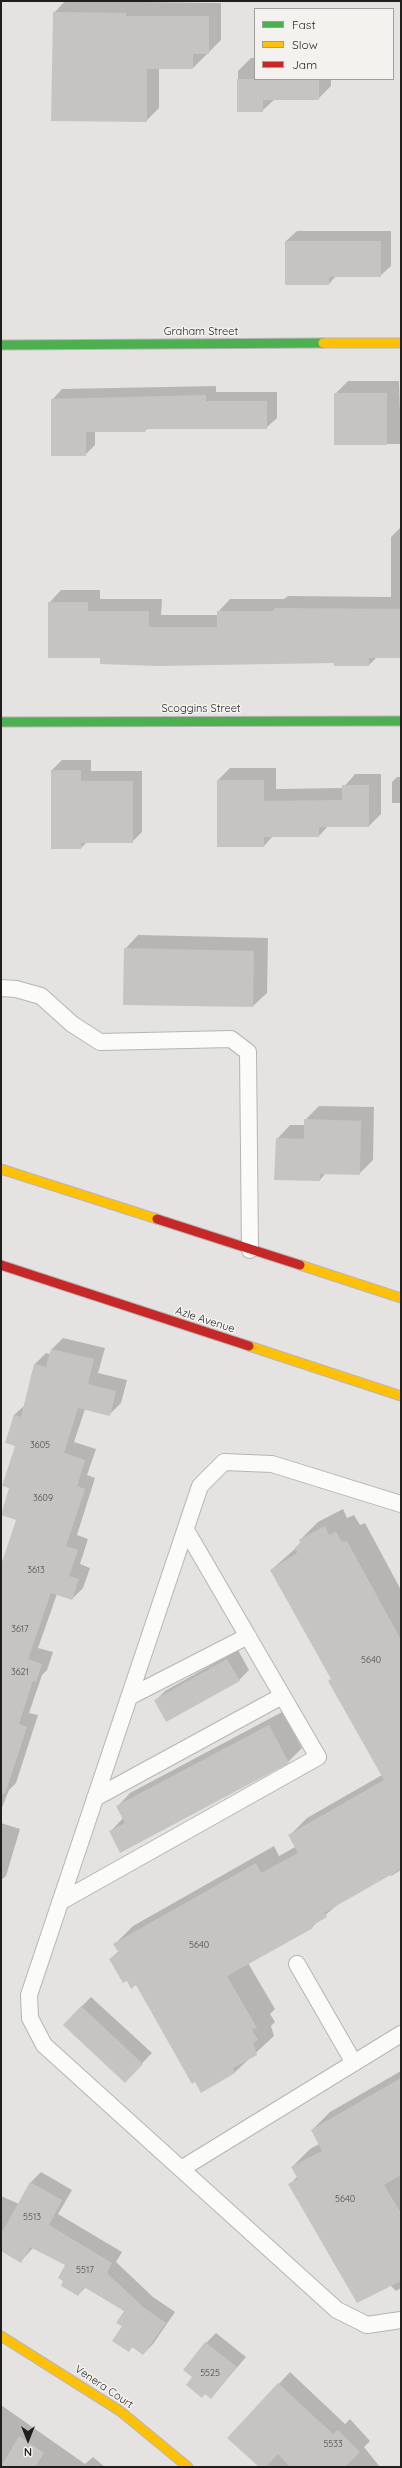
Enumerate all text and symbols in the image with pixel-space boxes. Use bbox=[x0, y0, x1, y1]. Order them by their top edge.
legend bbox=[254, 8, 394, 80]
text: Fast bbox=[292, 17, 316, 32]
text: Slow bbox=[292, 37, 318, 52]
text: Jam bbox=[292, 57, 317, 72]
street label: Graham Street bbox=[164, 325, 238, 339]
street label: Scoggins Street bbox=[161, 702, 241, 716]
street label: Azle Avenue bbox=[174, 1304, 236, 1336]
house number: 3605 bbox=[30, 1440, 50, 1450]
house number: 3609 bbox=[33, 1493, 53, 1503]
house number: 3613 bbox=[27, 1565, 45, 1575]
house number: 3617 bbox=[11, 1624, 29, 1634]
house number: 5640 bbox=[361, 1655, 381, 1665]
house number: 3621 bbox=[11, 1667, 29, 1677]
house number: 5640 bbox=[189, 1940, 209, 1950]
house number: 5640 bbox=[335, 2194, 355, 2204]
house number: 5513 bbox=[23, 2212, 41, 2222]
house number: 5517 bbox=[76, 2265, 94, 2275]
street label: Venera Court bbox=[72, 2363, 136, 2411]
house number: 5525 bbox=[200, 2368, 220, 2378]
north arrow bbox=[8, 2420, 48, 2460]
house number: 5533 bbox=[323, 2439, 343, 2449]
text: N bbox=[24, 2445, 32, 2459]

